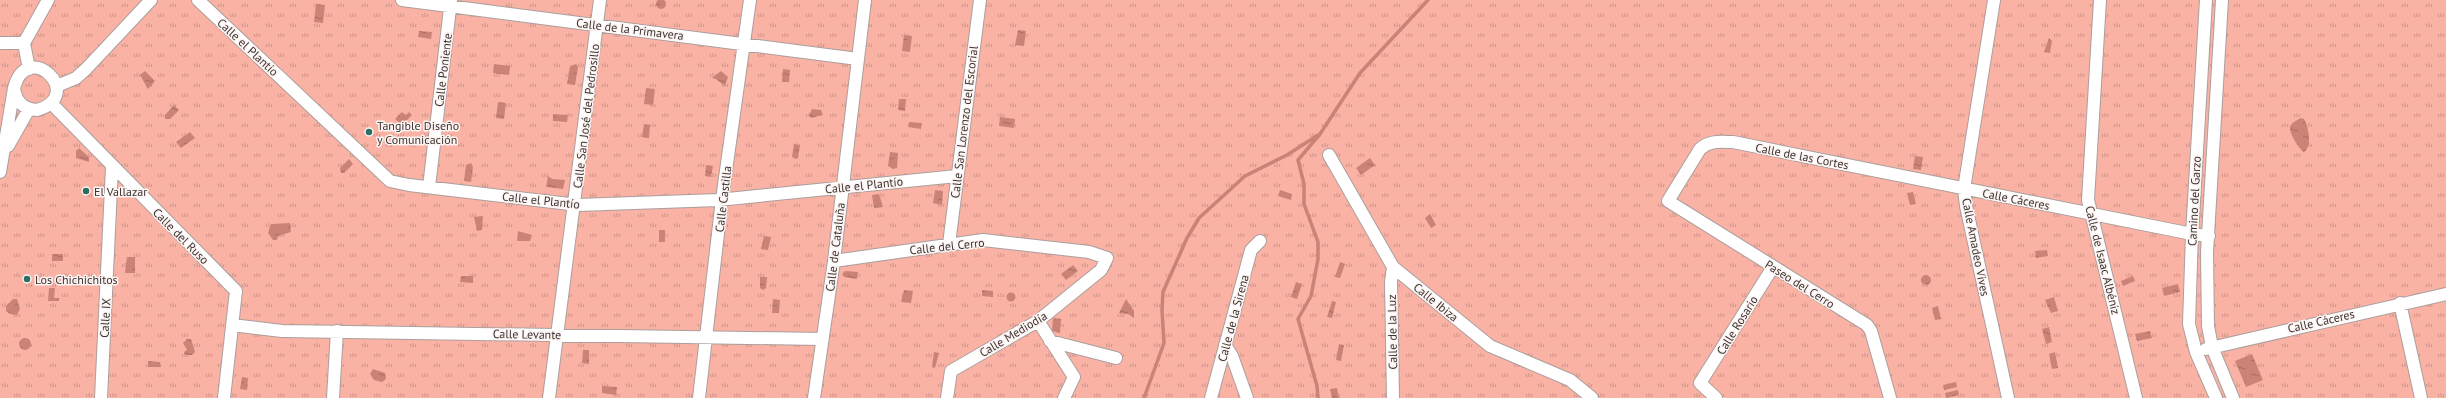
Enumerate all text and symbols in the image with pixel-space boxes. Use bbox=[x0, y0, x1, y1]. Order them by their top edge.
street label: Calle el Plantío bbox=[214, 15, 282, 79]
street label: Calle de la Primavera bbox=[575, 15, 685, 43]
street label: Calle Poniente bbox=[431, 32, 455, 108]
street label: Calle San José del Pedrosillo bbox=[570, 43, 602, 189]
street label: Calle San Lorenzo del Escorial bbox=[947, 44, 981, 199]
place label: Tangible Diseño y Comunicación bbox=[377, 118, 459, 147]
marker: Tangible Diseño y Comunicación bbox=[364, 127, 374, 137]
street label: Calle de las Cortes bbox=[1754, 140, 1850, 172]
street label: Camino del Garzo bbox=[2184, 156, 2204, 246]
street label: Calle Castilla bbox=[711, 165, 735, 233]
street label: Calle el Plantío bbox=[824, 173, 904, 197]
place label: El Vallazar bbox=[94, 184, 147, 199]
street label: Calle Cáceres bbox=[1981, 185, 2051, 213]
marker: El Vallazar bbox=[81, 186, 91, 196]
street label: Calle el Plantío bbox=[501, 188, 581, 212]
street label: Calle Amadeo Vives bbox=[1959, 197, 1993, 297]
street label: Calle de Cataluña bbox=[822, 201, 848, 292]
street label: Calle de Isaac Albéniz bbox=[2082, 204, 2124, 316]
street label: Calle del Ruso bbox=[150, 205, 212, 267]
street label: Calle del Cerro bbox=[909, 235, 985, 257]
street label: Paseo del Cerro bbox=[1762, 257, 1838, 311]
place label: Los Chichichitos bbox=[35, 272, 118, 287]
street label: Calle de la Sirena bbox=[1214, 273, 1252, 363]
marker: Los Chichichitos bbox=[22, 274, 32, 284]
street label: Calle Ibiza bbox=[1411, 279, 1462, 325]
street label: Calle Rosario bbox=[1713, 293, 1761, 357]
street label: Calle de la Luz bbox=[1384, 294, 1400, 370]
street label: Calle IX bbox=[96, 297, 114, 338]
street label: Calle Cáceres bbox=[2286, 306, 2356, 336]
street label: Calle Mediodía bbox=[976, 308, 1050, 360]
street label: Calle Levante bbox=[493, 326, 561, 342]

